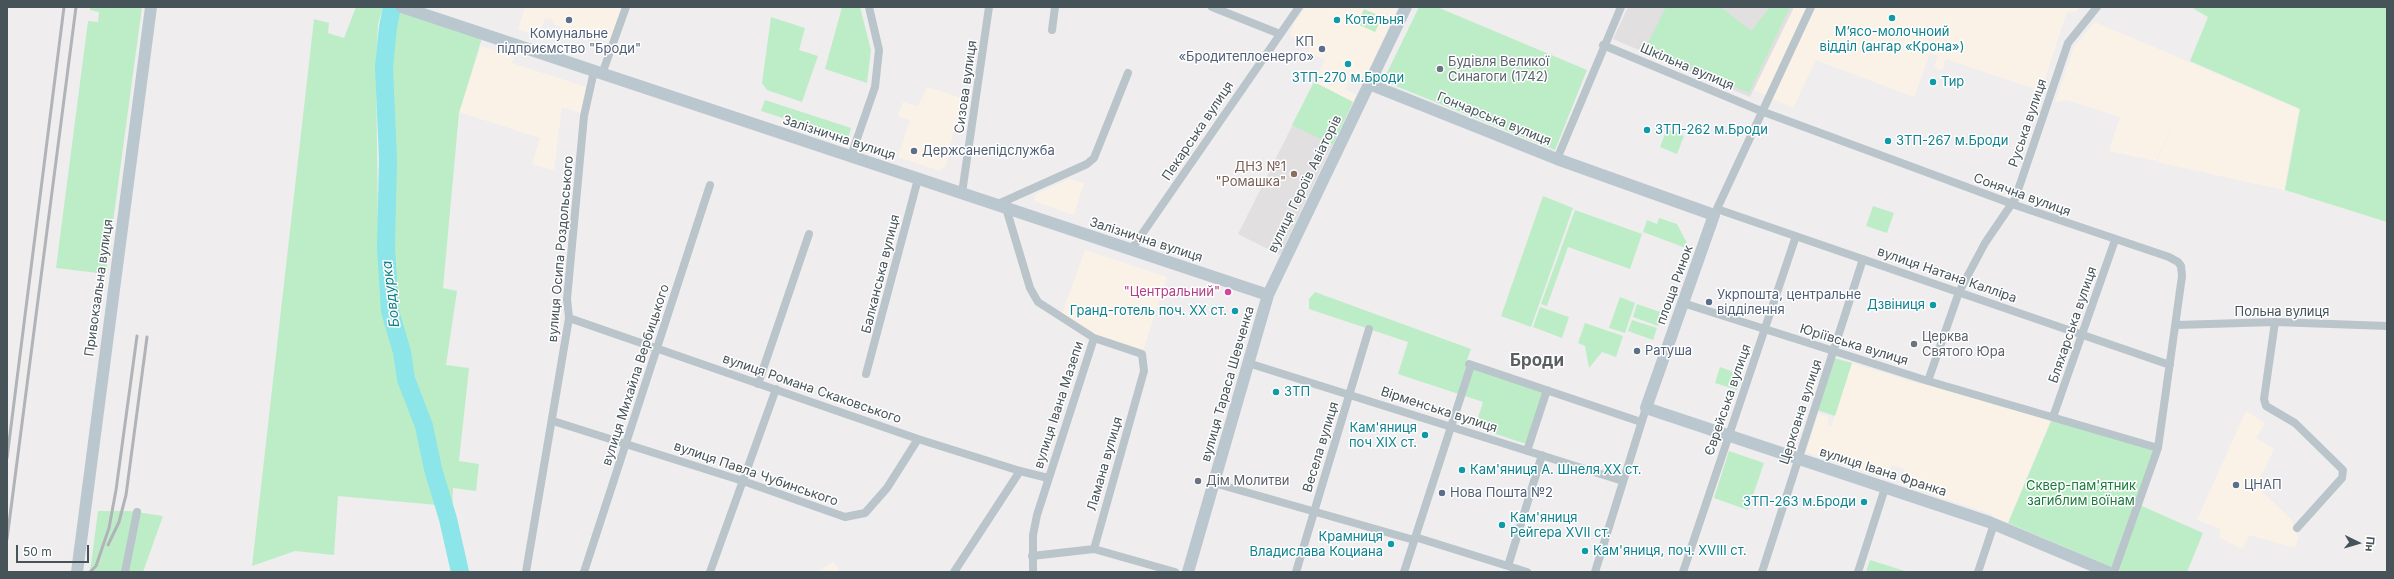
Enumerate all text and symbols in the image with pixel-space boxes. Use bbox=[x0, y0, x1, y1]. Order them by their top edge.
place label: Котельня bbox=[1345, 12, 1404, 28]
marker: М’ясо-молочноий відділ (ангар «Крона») bbox=[1887, 13, 1897, 23]
marker: Комунальне підприємство "Броди" bbox=[564, 15, 574, 25]
marker: Котельня bbox=[1332, 15, 1342, 25]
place label: М’ясо-молочноий відділ (ангар «Крона») bbox=[1820, 24, 1964, 55]
place label: Комунальне підприємство "Броди" bbox=[497, 26, 641, 57]
place label: КП «Бродитеплоенерго» bbox=[1178, 34, 1314, 65]
street label: Сизова вулиця bbox=[952, 39, 980, 135]
street label: Шкільна вулиця bbox=[1638, 40, 1736, 94]
marker: КП «Бродитеплоенерго» bbox=[1317, 44, 1327, 54]
place label: Будівля Великої Синагоги (1742) bbox=[1448, 54, 1549, 85]
marker: ЗТП-270 м.Броди bbox=[1343, 59, 1353, 69]
marker: Будівля Великої Синагоги (1742) bbox=[1435, 64, 1445, 74]
place label: ЗТП-270 м.Броди bbox=[1292, 70, 1404, 86]
place label: Тир bbox=[1941, 74, 1964, 90]
marker: Тир bbox=[1928, 77, 1938, 87]
street label: Руська вулиця bbox=[2006, 77, 2050, 169]
street label: Пекарська вулиця bbox=[1159, 78, 1237, 184]
street label: Гончарська вулиця bbox=[1435, 89, 1553, 149]
street label: Залізнична вулиця bbox=[780, 112, 898, 164]
street label: вулиця Героїв Авіаторів bbox=[1265, 113, 1345, 255]
place label: ЗТП-262 м.Броди bbox=[1655, 122, 1768, 138]
marker: ЗТП-262 м.Броди bbox=[1642, 125, 1652, 135]
place label: ЗТП-267 м.Броди bbox=[1896, 133, 2008, 149]
marker: ЗТП-267 м.Броди bbox=[1883, 136, 1893, 146]
place label: Держсанепідслужба bbox=[922, 143, 1055, 159]
marker: Держсанепідслужба bbox=[909, 146, 919, 156]
street label: вулиця Осипа Роздольського bbox=[545, 155, 577, 343]
place label: ДНЗ №1 "Ромашка" bbox=[1216, 159, 1286, 190]
marker: ДНЗ №1 "Ромашка" bbox=[1289, 169, 1299, 179]
street label: Сонячна вулиця bbox=[1971, 170, 2073, 220]
street label: Балканська вулиця bbox=[859, 213, 903, 335]
street label: Залізнична вулиця bbox=[1087, 214, 1205, 266]
street label: Привокзальна вулиця bbox=[82, 218, 116, 358]
street label: площа Ринок bbox=[1653, 243, 1697, 327]
street label: вулиця Натана Калліра bbox=[1875, 244, 2019, 306]
water label: Бовдурка bbox=[379, 260, 403, 328]
street label: Бляхарська вулиця bbox=[2046, 265, 2100, 385]
street label: вулиця Михайла Вербицького bbox=[599, 282, 673, 468]
place label: "Центральний" bbox=[1124, 284, 1220, 300]
marker: "Центральний" bbox=[1223, 287, 1233, 297]
place label: Укрпошта, центральне відділення bbox=[1717, 287, 1861, 318]
marker: Укрпошта, центральне відділення bbox=[1704, 297, 1714, 307]
place label: Дзвіниця bbox=[1867, 297, 1925, 313]
marker: Дзвіниця bbox=[1928, 300, 1938, 310]
place label: Гранд-готель поч. XX ст. bbox=[1070, 303, 1227, 319]
street label: вулиця Тараса Шевченка bbox=[1198, 304, 1258, 464]
street label: Польна вулиця bbox=[2234, 304, 2330, 320]
marker: Гранд-готель поч. XX ст. bbox=[1230, 306, 1240, 316]
street label: Юріївська вулиця bbox=[1798, 321, 1910, 369]
place label: Церква Святого Юра bbox=[1922, 329, 2005, 360]
street label: вулиця Івана Мазепи bbox=[1031, 339, 1087, 471]
marker: Церква Святого Юра bbox=[1909, 339, 1919, 349]
street label: Єврейська вулиця bbox=[1702, 342, 1754, 458]
place label: Ратуша bbox=[1645, 343, 1692, 359]
marker: Ратуша bbox=[1632, 346, 1642, 356]
street label: вулиця Романа Скаковського bbox=[721, 351, 903, 427]
district label: Броди bbox=[1510, 351, 1564, 371]
street label: Церковна вулиця bbox=[1777, 357, 1825, 467]
place label: ЗТП bbox=[1284, 384, 1310, 400]
street label: Вірменська вулиця bbox=[1379, 384, 1499, 436]
marker: ЗТП bbox=[1271, 387, 1281, 397]
street label: Весела вулиця bbox=[1300, 400, 1342, 494]
street label: Ламана вулиця bbox=[1084, 415, 1126, 513]
place label: Кам'яниця поч XIX ст. bbox=[1349, 420, 1417, 451]
marker: Кам'яниця поч XIX ст. bbox=[1420, 430, 1430, 440]
street label: вулиця Павла Чубинського bbox=[672, 439, 840, 509]
street label: вулиця Івана Франка bbox=[1817, 444, 1949, 500]
place label: Кам'яниця А. Шнеля XX cт. bbox=[1470, 462, 1641, 478]
marker: Кам'яниця А. Шнеля XX cт. bbox=[1457, 465, 1467, 475]
place label: Дім Молитви bbox=[1206, 473, 1289, 489]
marker: Дім Молитви bbox=[1193, 476, 1203, 486]
place label: ЦНАП bbox=[2244, 477, 2282, 493]
park label: Сквер-пам'ятник загиблим воїнам bbox=[2026, 478, 2136, 509]
marker: ЦНАП bbox=[2231, 480, 2241, 490]
place label: Нова Пошта №2 bbox=[1450, 485, 1553, 501]
marker: Нова Пошта №2 bbox=[1437, 488, 1447, 498]
place label: ЗТП-263 м.Броди bbox=[1743, 494, 1856, 510]
marker: ЗТП-263 м.Броди bbox=[1859, 497, 1869, 507]
place label: Кам'яниця Рейгера XVII ст. bbox=[1510, 510, 1610, 541]
marker: Кам'яниця Рейгера XVII ст. bbox=[1497, 520, 1507, 530]
north arrow bbox=[2338, 523, 2378, 563]
place label: Крамниця Владислава Коциана bbox=[1250, 529, 1383, 560]
text: Пн bbox=[2362, 536, 2378, 552]
scale bar bbox=[18, 537, 91, 563]
marker: Крамниця Владислава Коциана bbox=[1386, 539, 1396, 549]
place label: Кам'яниця, поч. XVIII ст. bbox=[1593, 543, 1747, 559]
text: 50 m bbox=[23, 544, 52, 559]
marker: Кам'яниця, поч. XVIII ст. bbox=[1580, 546, 1590, 556]

